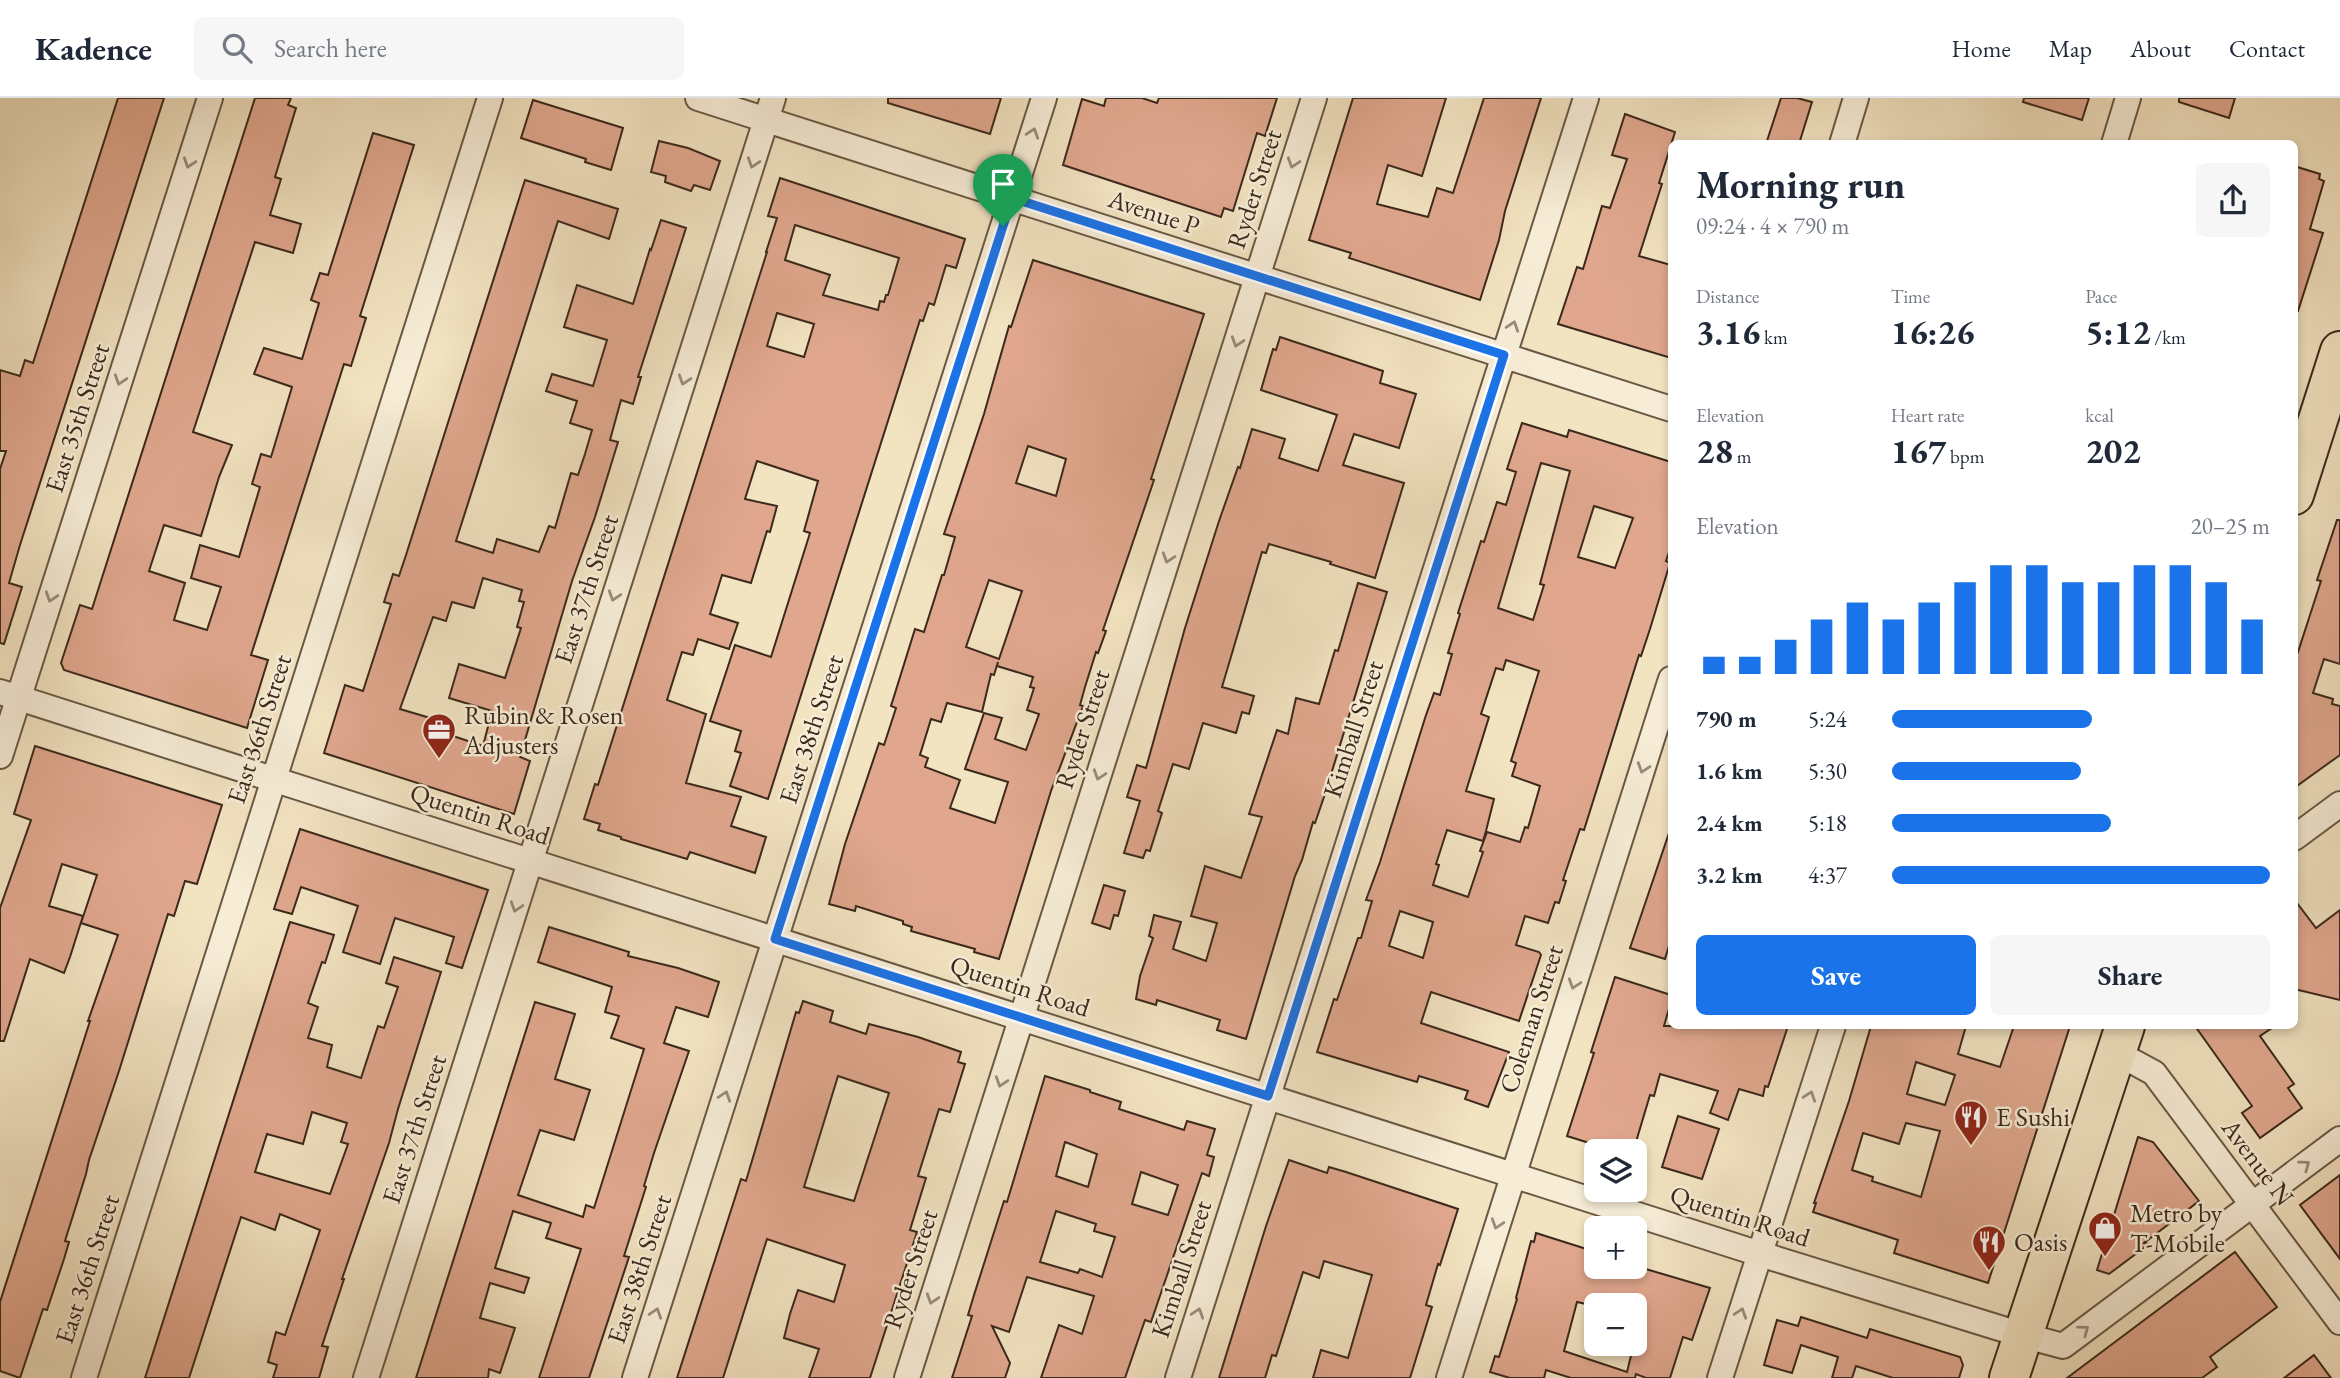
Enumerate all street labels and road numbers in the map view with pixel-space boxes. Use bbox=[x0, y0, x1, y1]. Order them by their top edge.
street label: Ryder Street bbox=[1219, 125, 1289, 253]
street label: Avenue P bbox=[1103, 181, 1204, 243]
street label: East 35th Street bbox=[37, 339, 117, 497]
street label: East 37th Street bbox=[546, 510, 626, 668]
street label: East 36th Street bbox=[219, 650, 299, 808]
street label: East 38th Street bbox=[771, 650, 851, 808]
street label: Kimball Street bbox=[1315, 656, 1391, 802]
street label: Ryder Street bbox=[1047, 665, 1117, 793]
street label: Quentin Road bbox=[406, 775, 555, 853]
street label: Coleman Street bbox=[1491, 941, 1571, 1097]
street label: Quentin Road bbox=[946, 947, 1095, 1025]
street label: East 37th Street bbox=[374, 1050, 454, 1208]
street label: Avenue N bbox=[2214, 1111, 2302, 1213]
street label: Quentin Road bbox=[1666, 1177, 1815, 1255]
street label: East 36th Street bbox=[47, 1190, 127, 1348]
street label: East 38th Street bbox=[599, 1190, 679, 1348]
street label: Kimball Street bbox=[1143, 1196, 1219, 1342]
street label: Ryder Street bbox=[875, 1205, 945, 1333]

